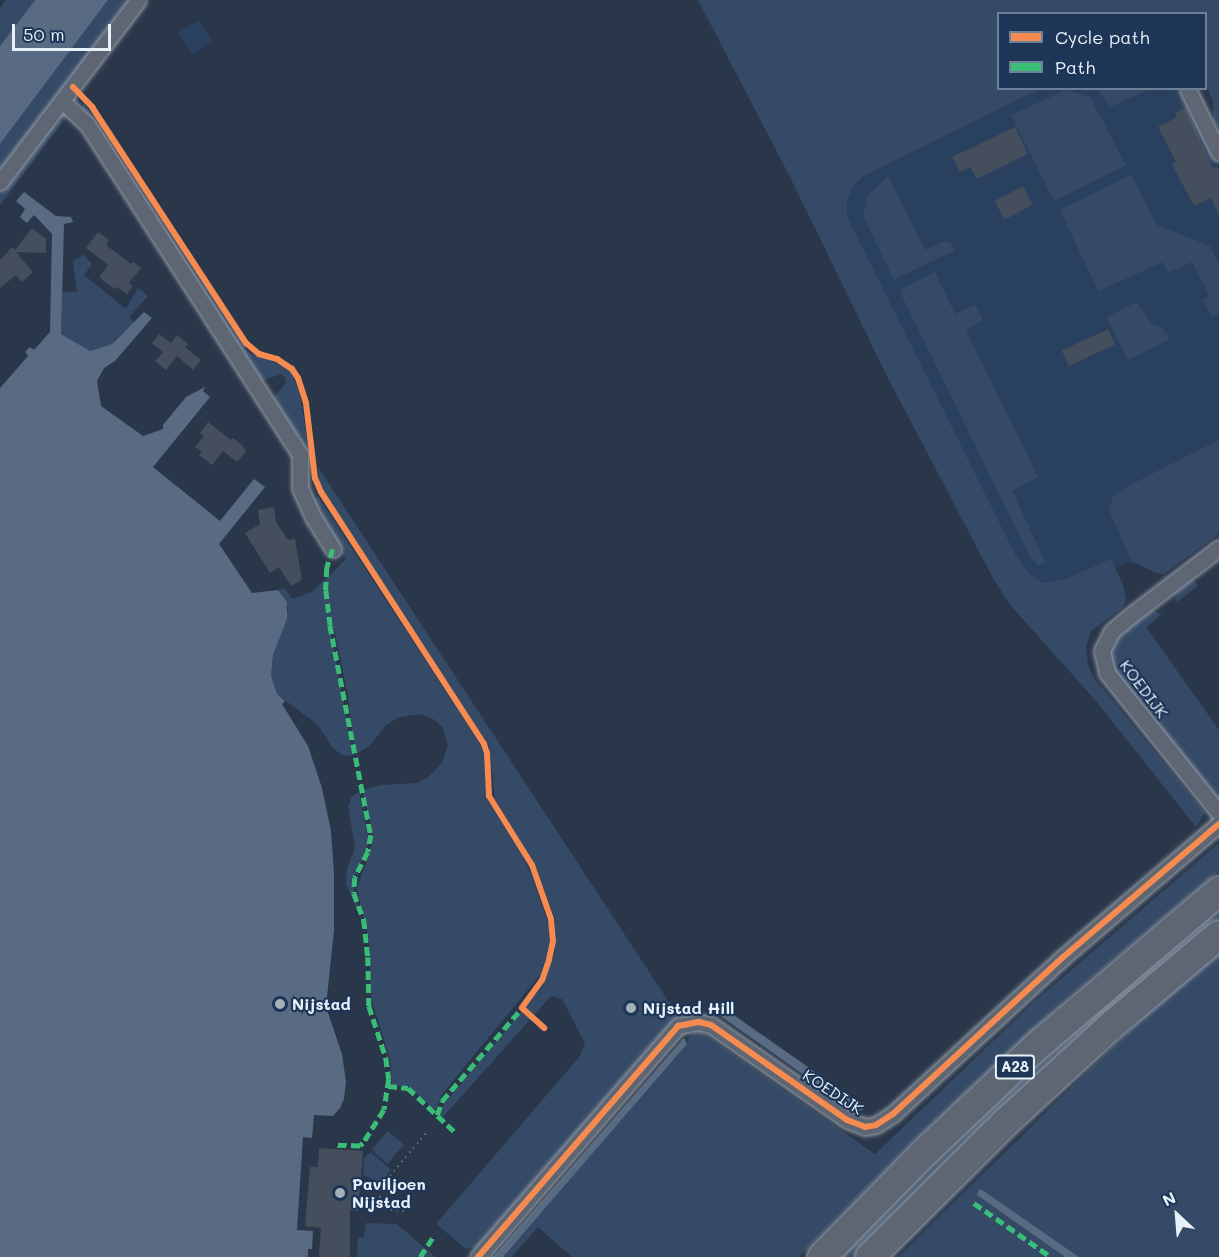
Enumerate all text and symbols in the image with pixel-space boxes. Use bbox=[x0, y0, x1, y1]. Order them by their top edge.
scale bar bbox=[15, 12, 114, 50]
legend bbox=[997, 12, 1207, 90]
text: 50 m bbox=[23, 22, 65, 46]
text: Cycle path bbox=[1055, 25, 1150, 49]
text: Path bbox=[1055, 55, 1095, 79]
street label: KOEDIJK bbox=[1116, 656, 1172, 722]
place label: Nijstad bbox=[292, 994, 351, 1014]
marker: Nijstad bbox=[273, 997, 287, 1011]
place label: Nijstad Hill bbox=[643, 998, 734, 1018]
marker: Nijstad Hill bbox=[624, 1001, 638, 1015]
road number: A28 bbox=[994, 1055, 1036, 1079]
street label: KOEDIJK bbox=[799, 1065, 867, 1119]
place label: Paviljoen Nijstad bbox=[352, 1174, 426, 1212]
north arrow bbox=[1147, 1185, 1207, 1245]
marker: Paviljoen Nijstad bbox=[333, 1186, 347, 1200]
text: N bbox=[1159, 1186, 1179, 1210]

